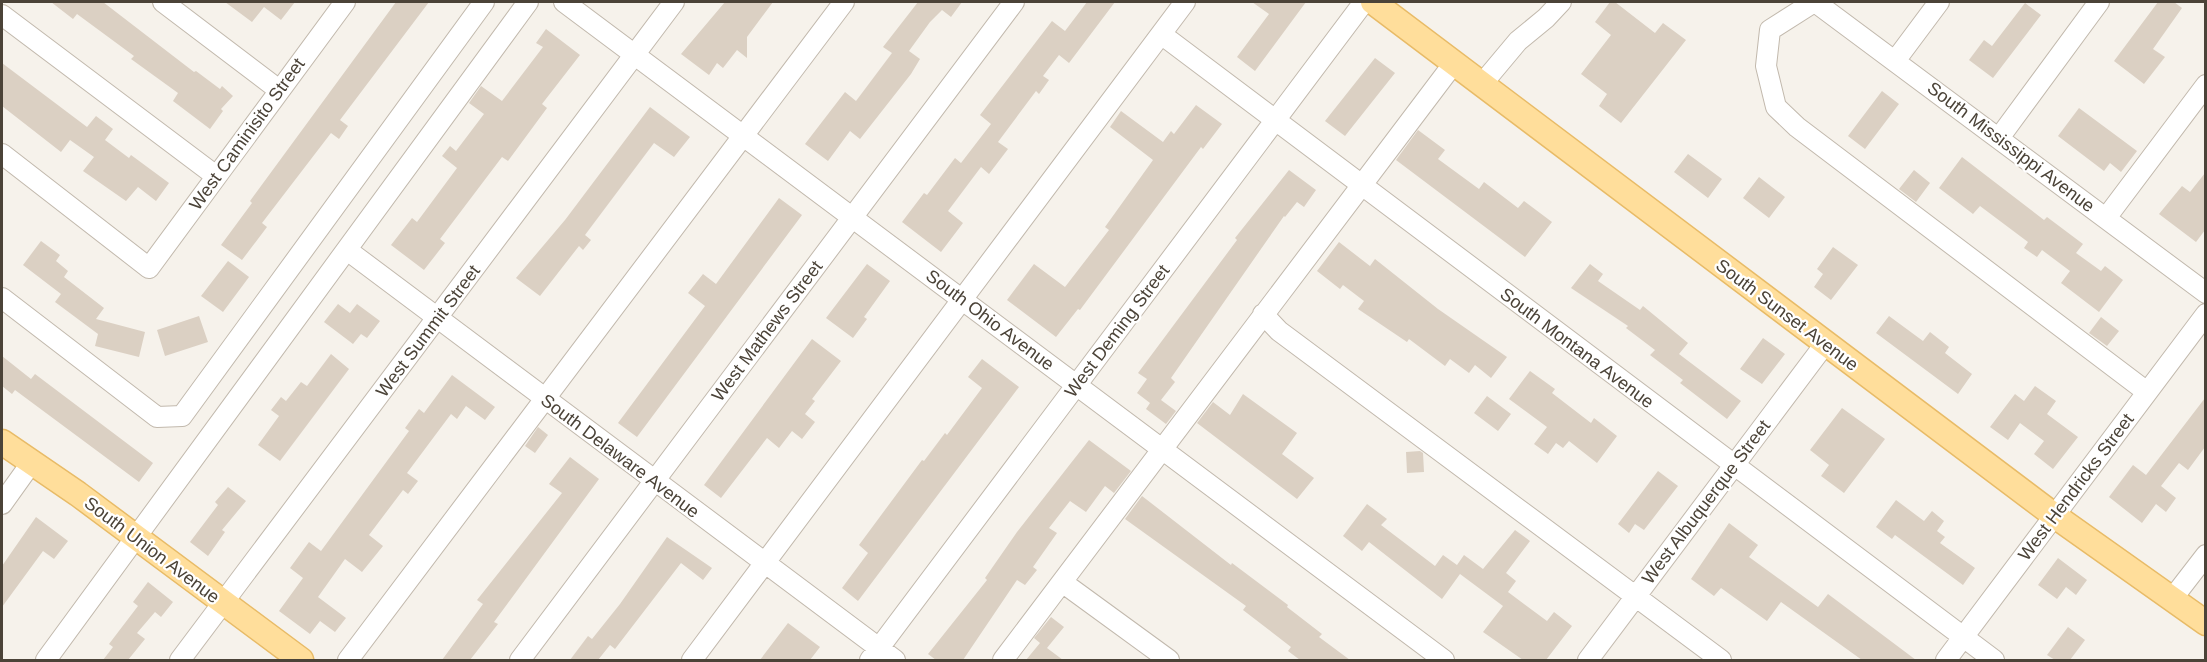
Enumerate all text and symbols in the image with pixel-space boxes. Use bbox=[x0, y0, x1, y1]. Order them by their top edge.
street label: West Caminisito Street bbox=[185, 54, 309, 214]
street label: South Mississippi Avenue bbox=[1924, 78, 2098, 216]
street label: South Sunset Avenue bbox=[1712, 255, 1862, 375]
street label: West Mathews Street bbox=[708, 257, 826, 405]
street label: West Summit Street bbox=[372, 261, 484, 401]
street label: West Deming Street bbox=[1061, 261, 1173, 401]
street label: South Ohio Avenue bbox=[922, 265, 1058, 375]
street label: South Montana Avenue bbox=[1496, 284, 1658, 412]
street label: South Delaware Avenue bbox=[537, 390, 703, 522]
street label: West Hendricks Street bbox=[2014, 410, 2138, 564]
street label: West Albuquerque Street bbox=[1638, 416, 1774, 588]
street label: South Union Avenue bbox=[81, 493, 223, 607]

